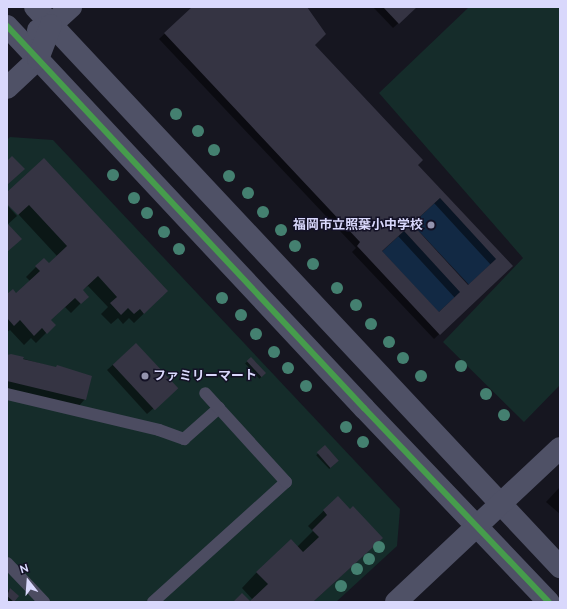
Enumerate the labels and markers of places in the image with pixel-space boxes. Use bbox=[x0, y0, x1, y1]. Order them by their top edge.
place label: 福岡市立照葉小中学校 bbox=[293, 217, 423, 233]
marker: 福岡市立照葉小中学校 bbox=[426, 220, 436, 230]
place label: ファミリーマート bbox=[153, 368, 257, 384]
marker: ファミリーマート bbox=[140, 371, 150, 381]

